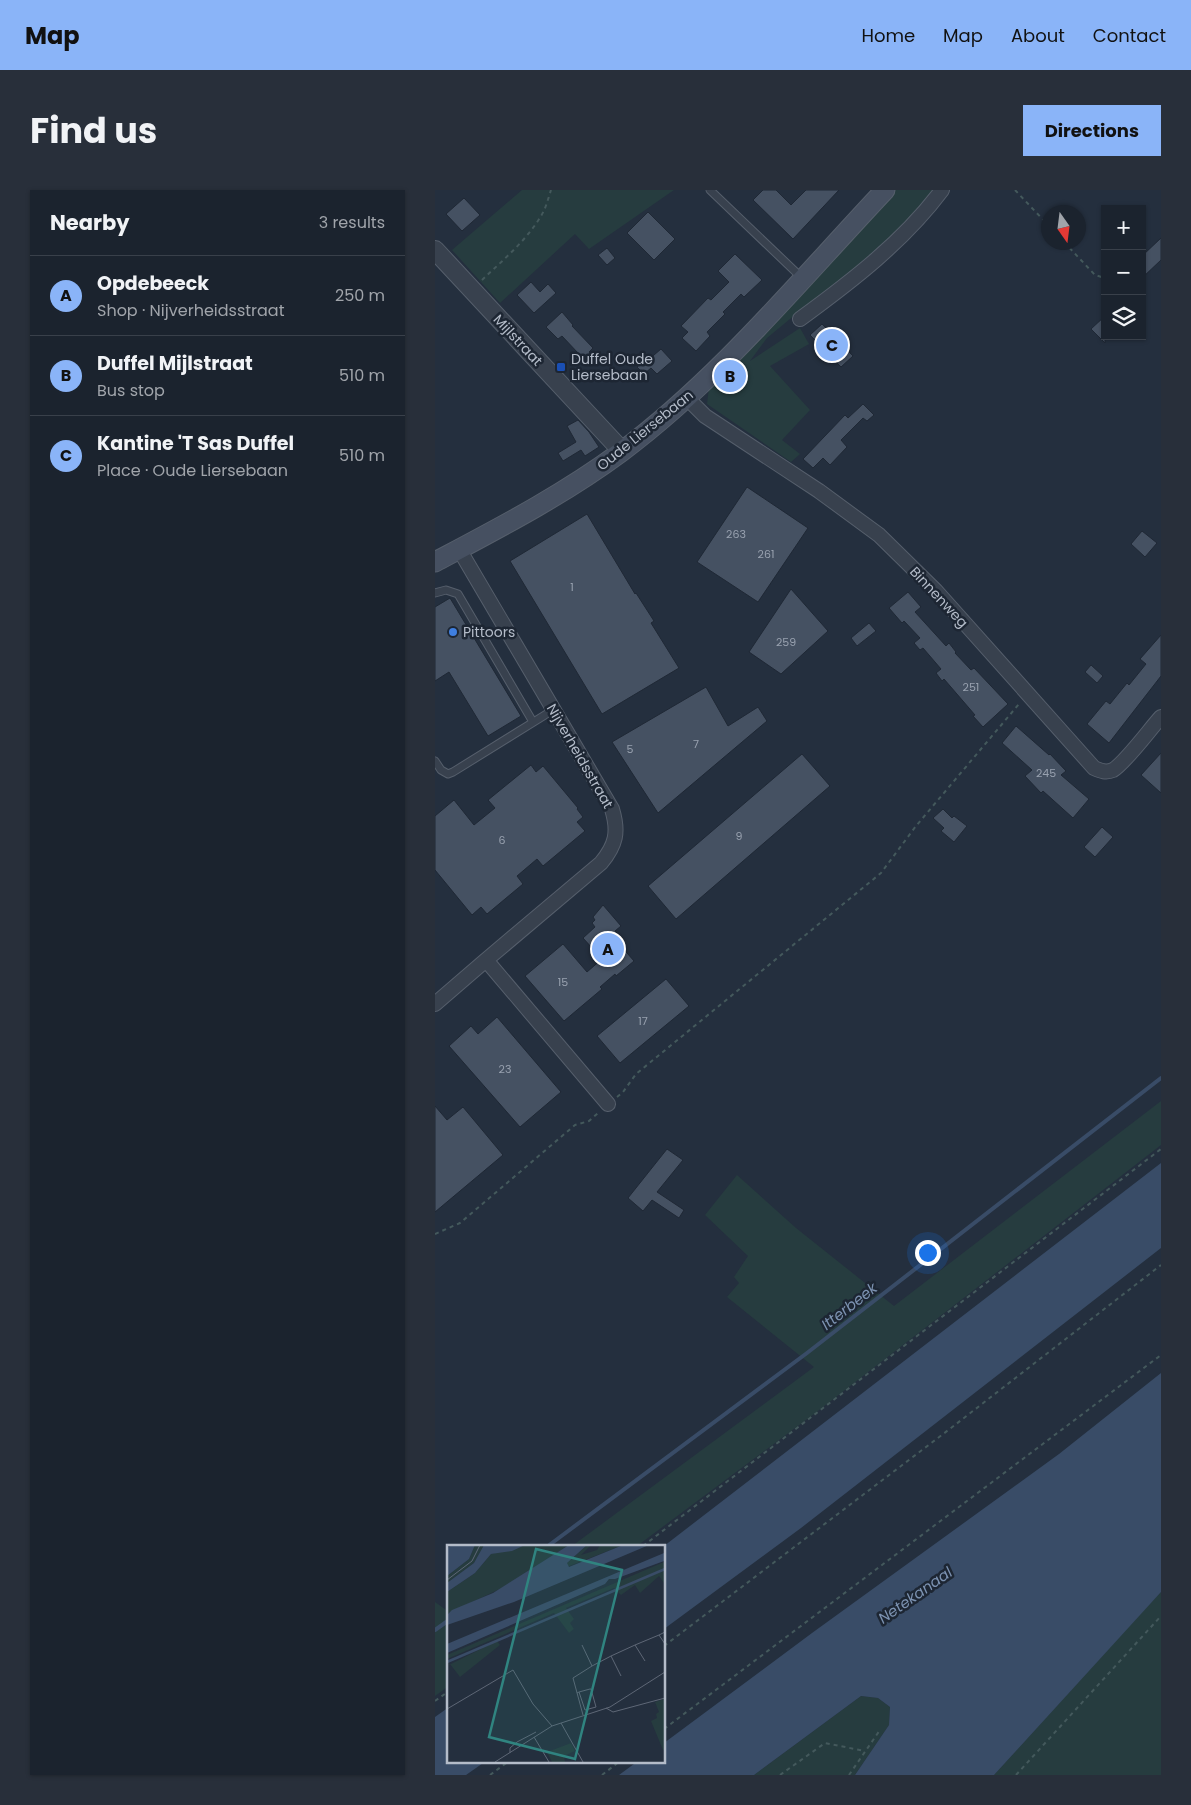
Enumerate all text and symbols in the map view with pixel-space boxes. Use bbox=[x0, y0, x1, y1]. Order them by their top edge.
text: Map bbox=[25, 19, 80, 52]
text: Home bbox=[861, 23, 915, 48]
text: Map bbox=[943, 23, 983, 48]
text: About bbox=[1011, 23, 1065, 48]
text: Contact bbox=[1093, 23, 1166, 48]
button: Directions bbox=[1023, 105, 1161, 156]
text: Find us bbox=[30, 106, 157, 155]
north arrow bbox=[1041, 205, 1086, 250]
map controls bbox=[1101, 205, 1146, 340]
button: + bbox=[1101, 205, 1146, 250]
text: Nearby bbox=[50, 208, 130, 237]
text: 3 results bbox=[319, 211, 385, 234]
button: − bbox=[1101, 250, 1146, 295]
text: Opdebeeck bbox=[97, 270, 209, 297]
text: A bbox=[60, 284, 72, 307]
text: 250 m bbox=[335, 284, 385, 307]
button: layers bbox=[1101, 295, 1146, 340]
text: Shop · Nijverheidsstraat bbox=[97, 299, 285, 322]
street label: Mijlstraat bbox=[489, 310, 547, 370]
pin: C bbox=[816, 326, 848, 364]
place label: Duffel Oude Liersebaan bbox=[571, 349, 653, 385]
text: Duffel Mijlstraat bbox=[97, 350, 253, 377]
pin: B bbox=[714, 357, 746, 395]
marker: Duffel Oude Liersebaan bbox=[555, 361, 567, 373]
text: B bbox=[61, 364, 71, 387]
text: 510 m bbox=[339, 364, 385, 387]
text: Bus stop bbox=[97, 379, 165, 402]
street label: Oude Liersebaan bbox=[593, 385, 697, 475]
text: Kantine 'T Sas Duffel bbox=[97, 430, 294, 457]
text: C bbox=[60, 444, 72, 467]
text: 510 m bbox=[339, 444, 385, 467]
text: Place · Oude Liersebaan bbox=[97, 459, 288, 482]
house number: 263 bbox=[726, 526, 746, 542]
house number: 261 bbox=[758, 546, 774, 562]
street label: Binnenweg bbox=[905, 562, 973, 632]
house number: 1 bbox=[570, 579, 574, 595]
place label: Pittoors bbox=[463, 622, 515, 642]
marker: Pittoors bbox=[447, 626, 459, 638]
house number: 259 bbox=[776, 634, 796, 650]
house number: 251 bbox=[963, 679, 979, 695]
street label: Nijverheidsstraat bbox=[542, 700, 618, 812]
house number: 7 bbox=[693, 736, 699, 752]
house number: 5 bbox=[627, 741, 634, 757]
house number: 245 bbox=[1036, 765, 1056, 781]
house number: 9 bbox=[736, 828, 743, 844]
house number: 6 bbox=[499, 832, 506, 848]
pin: A bbox=[592, 930, 624, 968]
house number: 15 bbox=[558, 974, 568, 990]
house number: 17 bbox=[638, 1013, 648, 1029]
house number: 23 bbox=[499, 1061, 511, 1077]
your location bbox=[915, 1240, 941, 1266]
water label: Itterbeek bbox=[817, 1277, 882, 1335]
inset map bbox=[447, 1545, 665, 1762]
water label: Netekanaal bbox=[874, 1562, 957, 1628]

